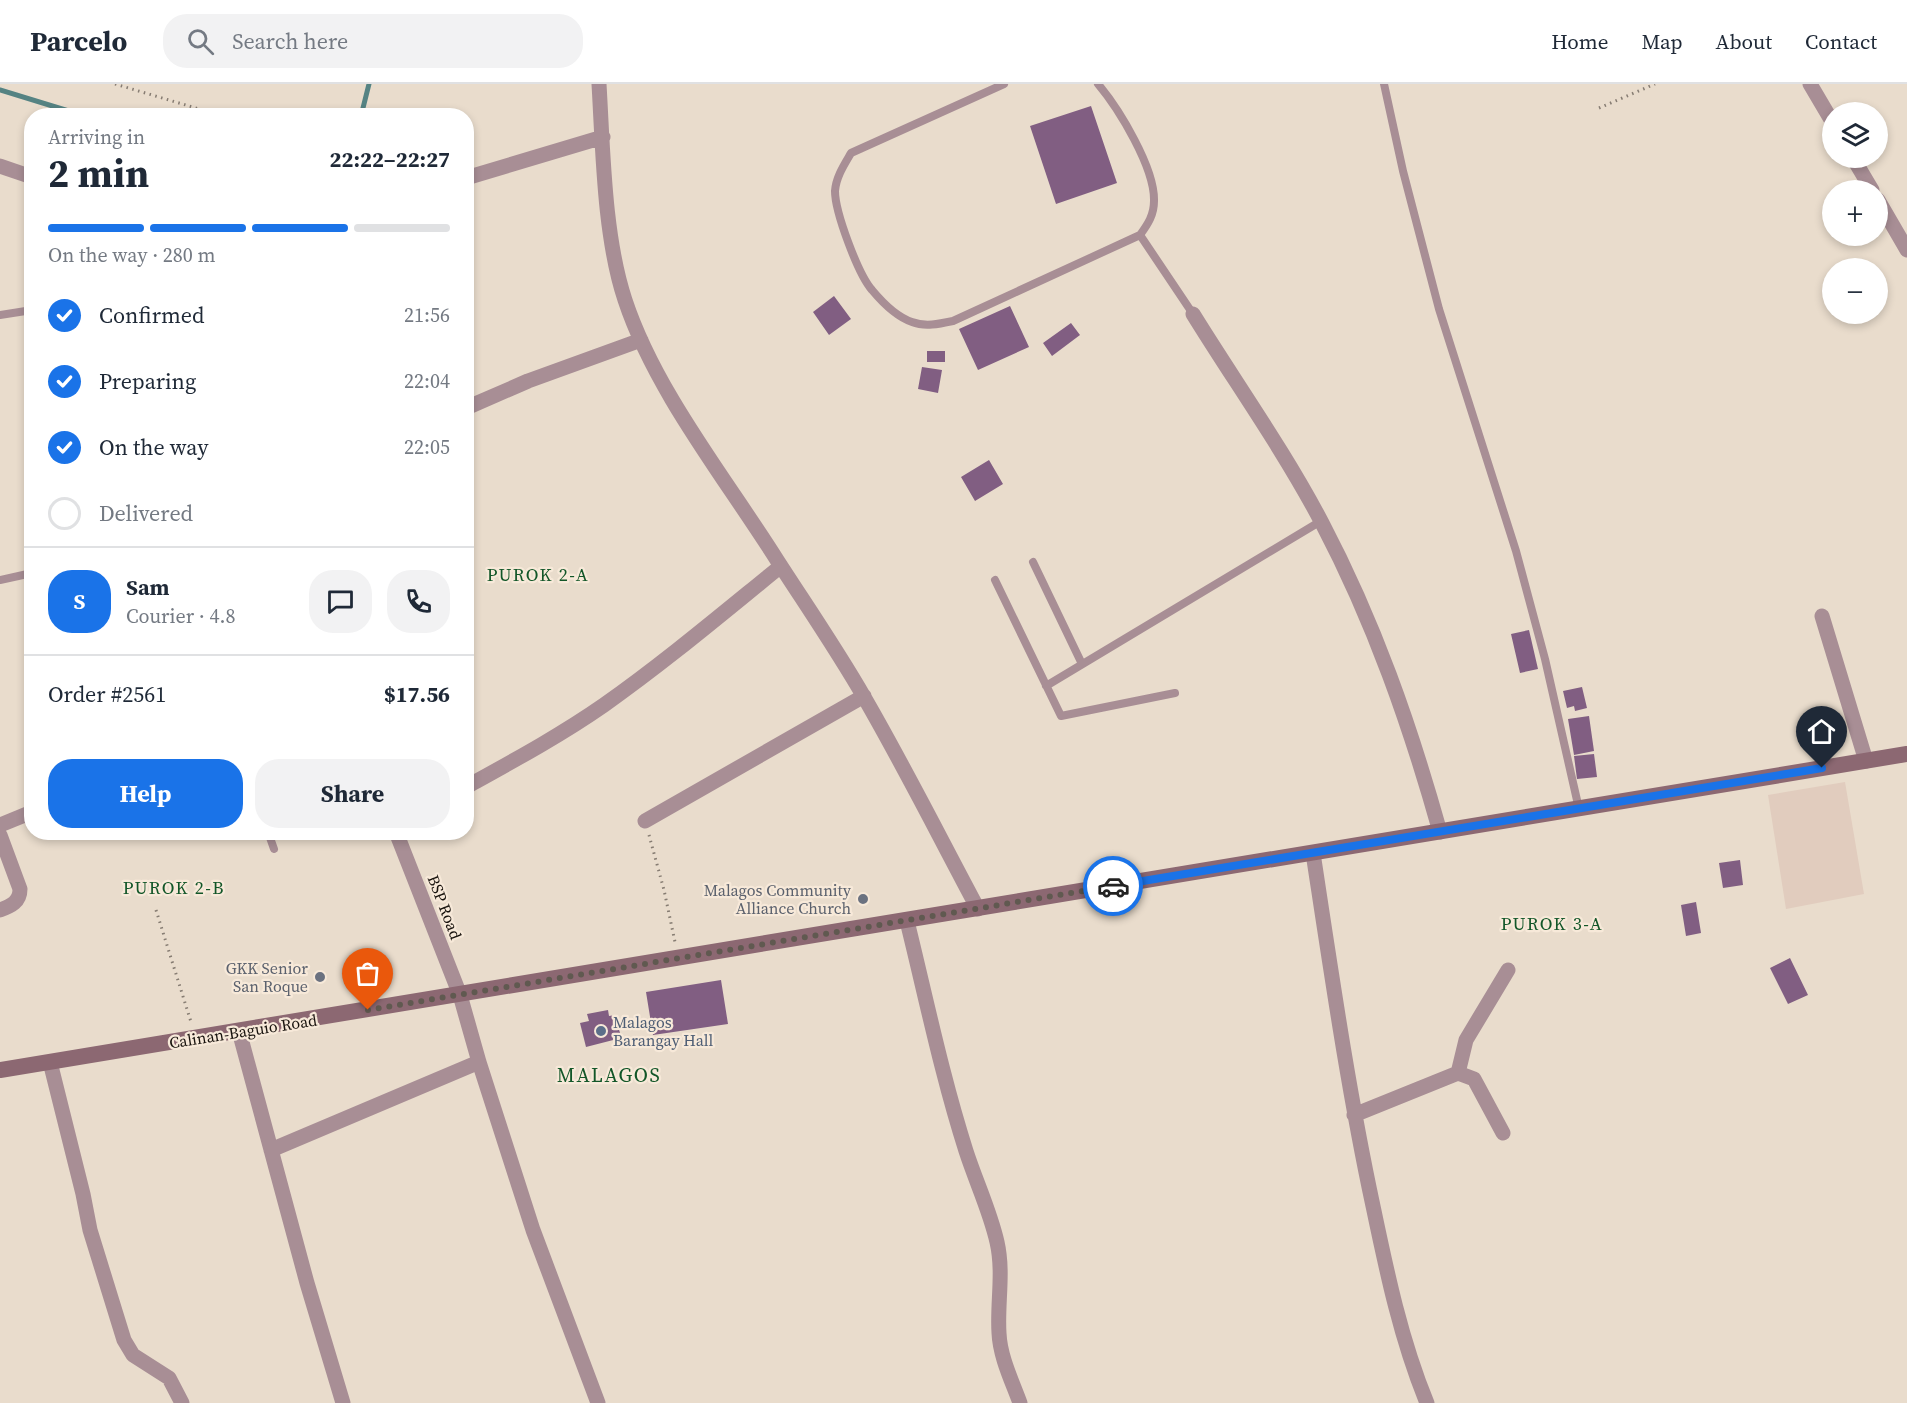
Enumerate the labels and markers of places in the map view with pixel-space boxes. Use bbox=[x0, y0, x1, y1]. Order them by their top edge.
pin bbox=[1796, 706, 1847, 768]
place label: Malagos Community Alliance Church bbox=[704, 879, 852, 919]
marker: Malagos Community Alliance Church bbox=[856, 892, 870, 906]
pin bbox=[342, 948, 393, 1010]
place label: GKK Senior San Roque bbox=[226, 957, 308, 997]
marker: GKK Senior San Roque bbox=[313, 970, 327, 984]
place label: Malagos Barangay Hall bbox=[613, 1011, 714, 1051]
marker: Malagos Barangay Hall bbox=[594, 1024, 608, 1038]

